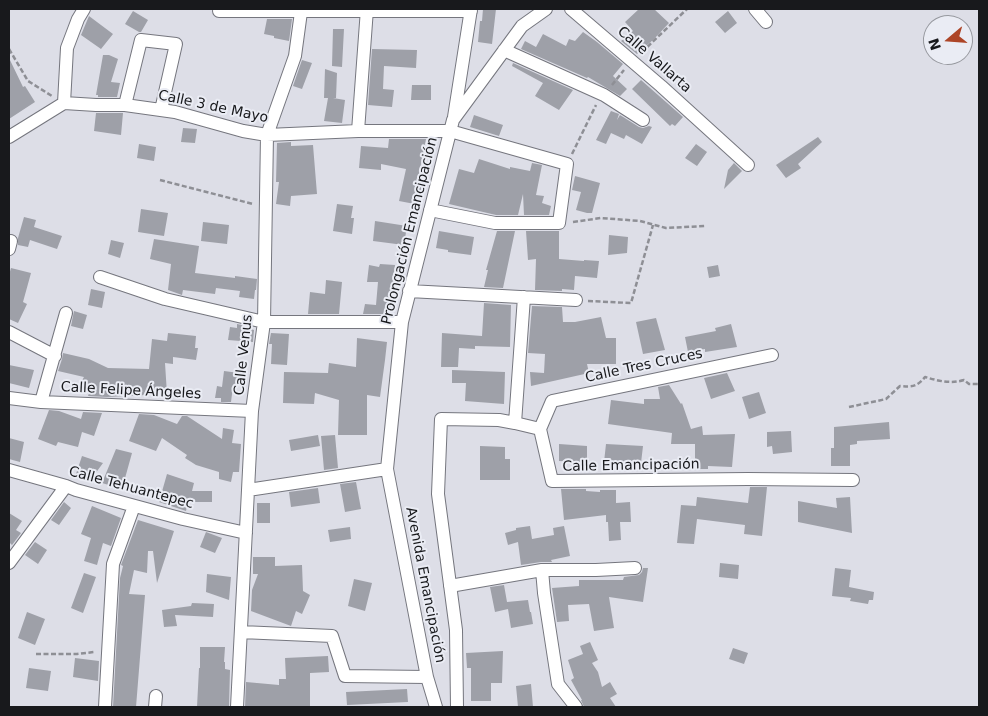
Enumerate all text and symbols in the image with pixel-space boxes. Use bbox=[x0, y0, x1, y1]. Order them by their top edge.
north arrow bbox=[923, 15, 973, 65]
street label: Calle Vallarta bbox=[614, 23, 694, 97]
text: N bbox=[925, 36, 944, 52]
street label: Calle 3 de Mayo bbox=[156, 87, 270, 127]
street label: Prolongación Emancipación bbox=[379, 136, 441, 326]
street label: Calle Venus bbox=[231, 314, 257, 396]
street label: Calle Tres Cruces bbox=[584, 345, 704, 387]
street label: Calle Felipe Ángeles bbox=[60, 379, 202, 403]
street label: Calle Emancipación bbox=[562, 456, 700, 476]
street label: Calle Tehuantepec bbox=[67, 463, 195, 513]
street label: Avenida Emancipación bbox=[402, 506, 448, 664]

